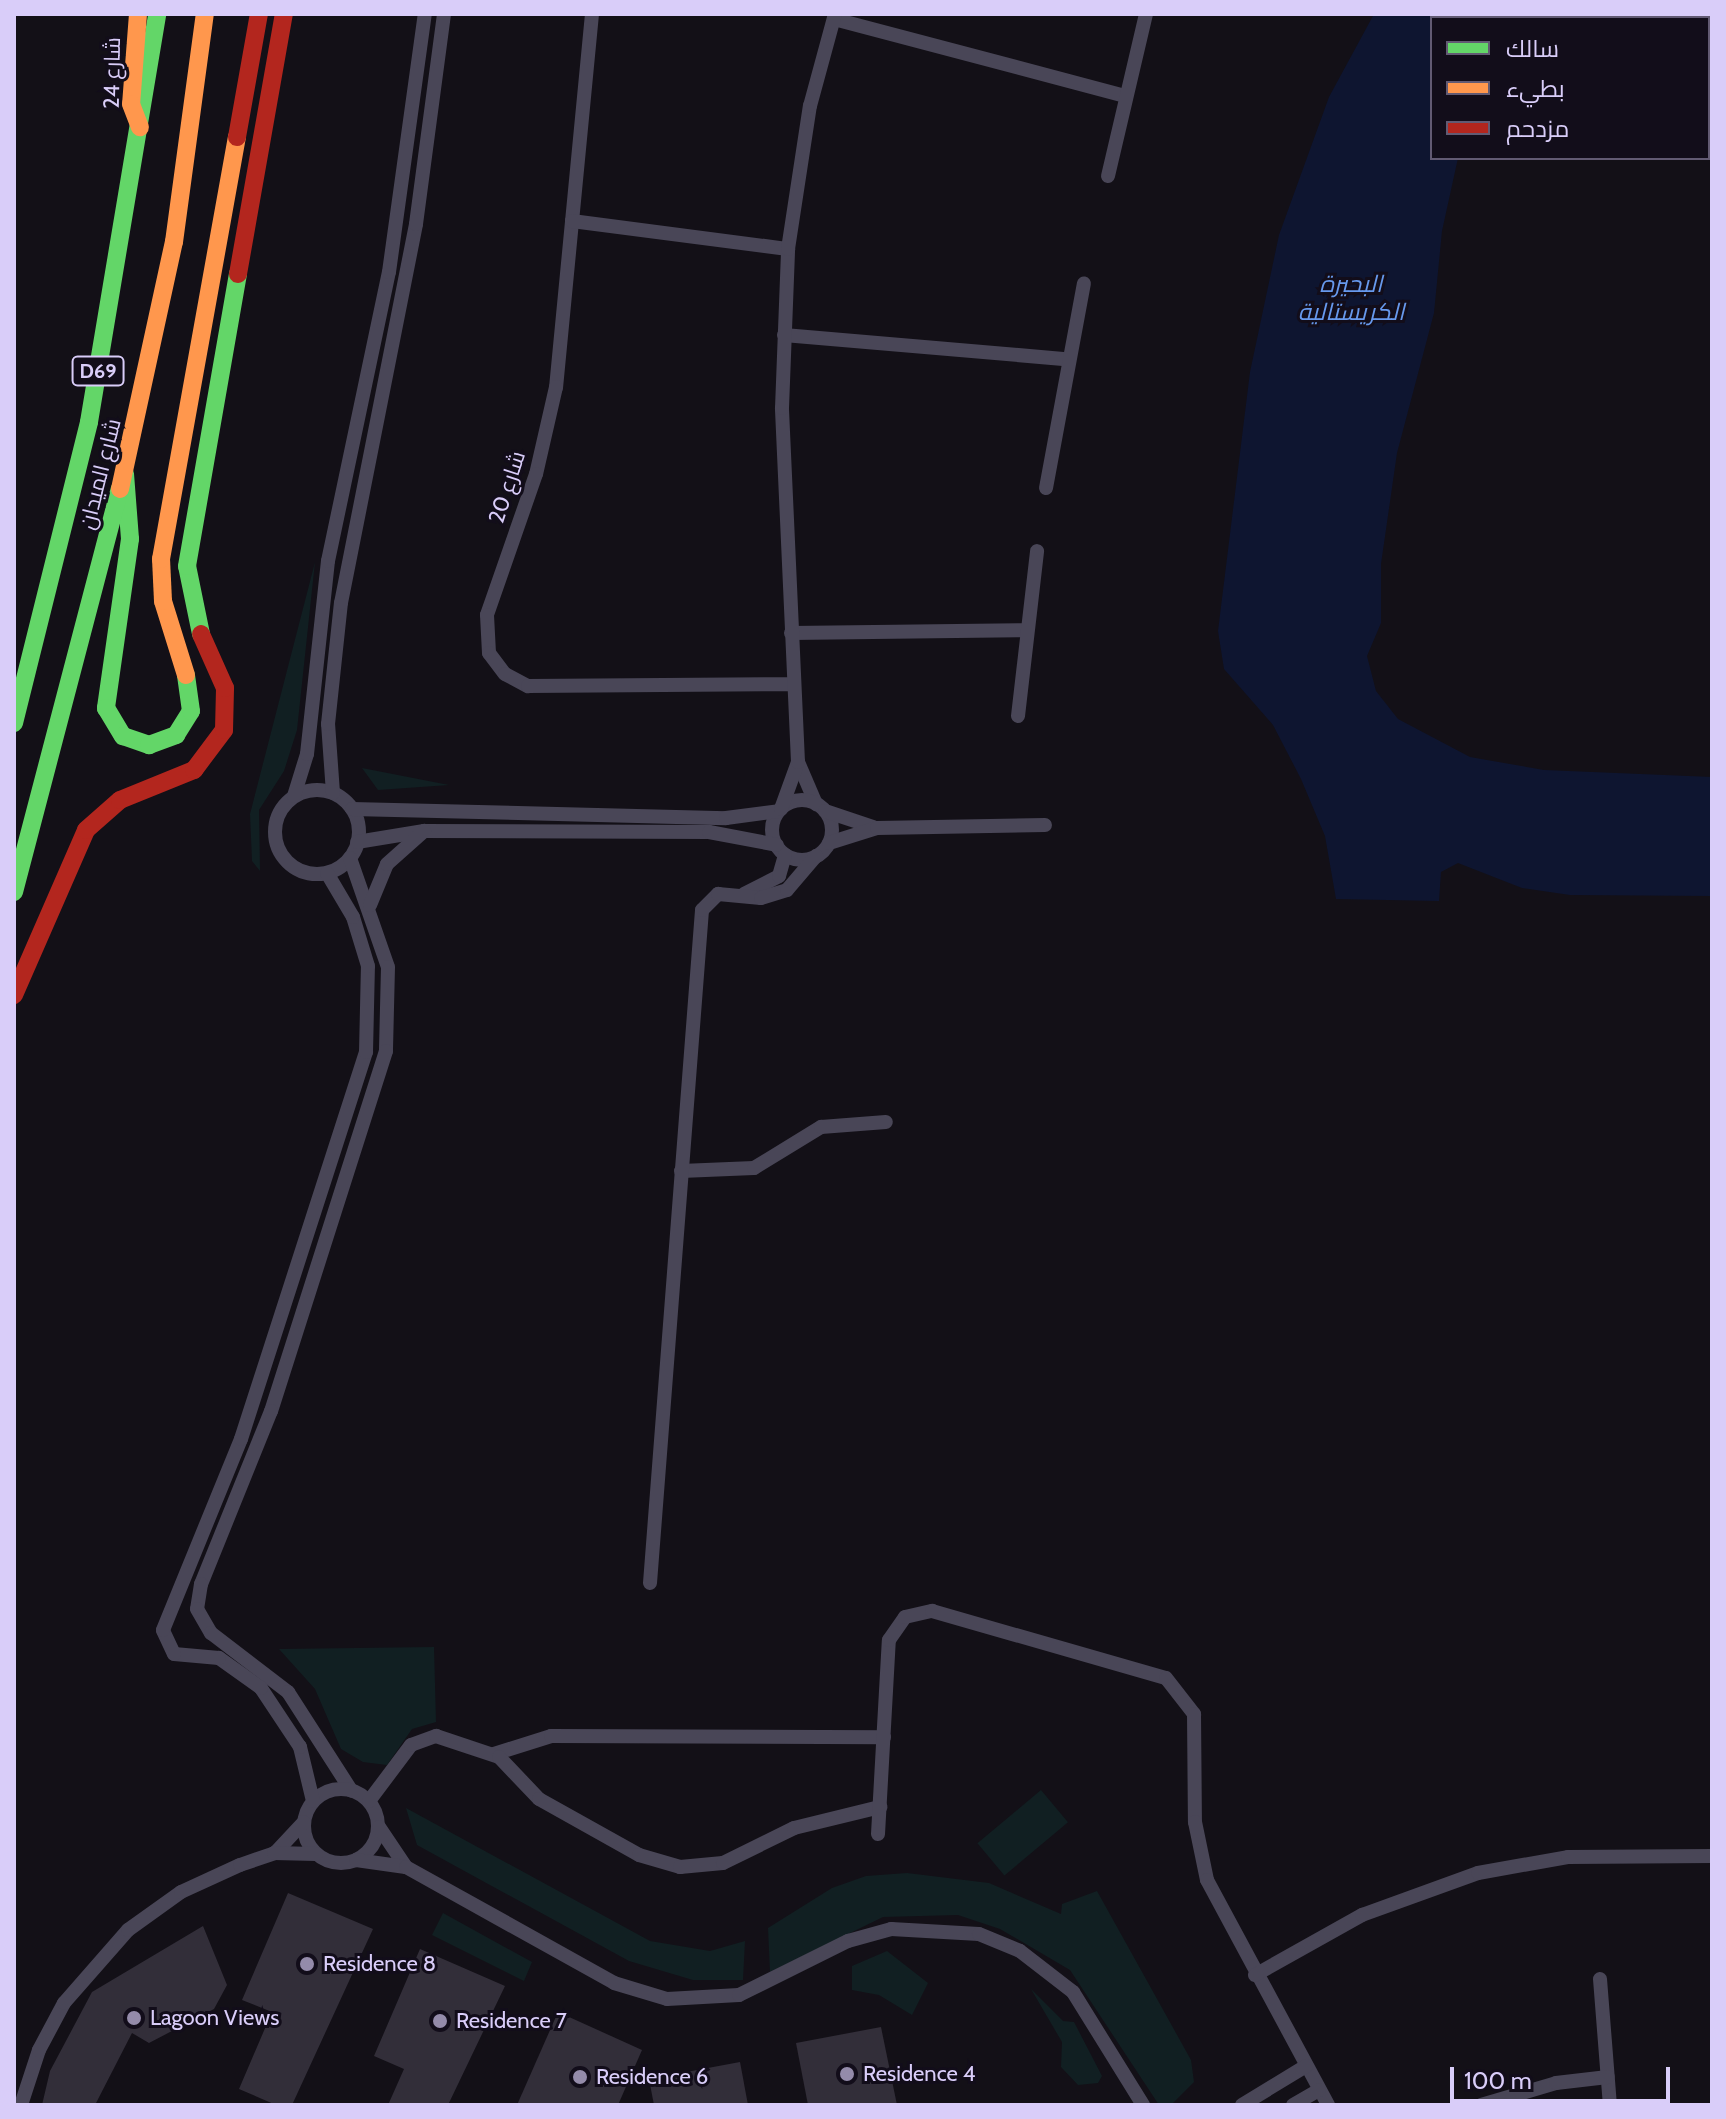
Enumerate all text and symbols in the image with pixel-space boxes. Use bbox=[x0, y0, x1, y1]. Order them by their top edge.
legend bbox=[1430, 16, 1710, 160]
text: سالك bbox=[1506, 34, 1559, 63]
street label: شارع 24 bbox=[98, 37, 126, 109]
text: بطيء bbox=[1506, 74, 1565, 103]
text: مزدحم bbox=[1506, 114, 1569, 143]
water label: البحيرة الكريستالية bbox=[1298, 270, 1404, 326]
road number: D69 bbox=[70, 355, 126, 387]
street label: شارع الميدان bbox=[74, 416, 126, 532]
street label: شارع 20 bbox=[483, 448, 531, 526]
place label: Residence 8 bbox=[323, 1951, 436, 1977]
marker: Residence 8 bbox=[298, 1955, 316, 1973]
place label: Lagoon Views bbox=[150, 2005, 279, 2031]
place label: Residence 7 bbox=[456, 2008, 567, 2034]
marker: Lagoon Views bbox=[125, 2009, 143, 2027]
marker: Residence 7 bbox=[431, 2012, 449, 2030]
scale bar bbox=[1454, 2051, 1674, 2101]
place label: Residence 4 bbox=[863, 2061, 975, 2087]
place label: Residence 6 bbox=[596, 2064, 708, 2090]
marker: Residence 4 bbox=[838, 2065, 856, 2083]
text: 100 m bbox=[1464, 2066, 1532, 2095]
marker: Residence 6 bbox=[571, 2068, 589, 2086]

